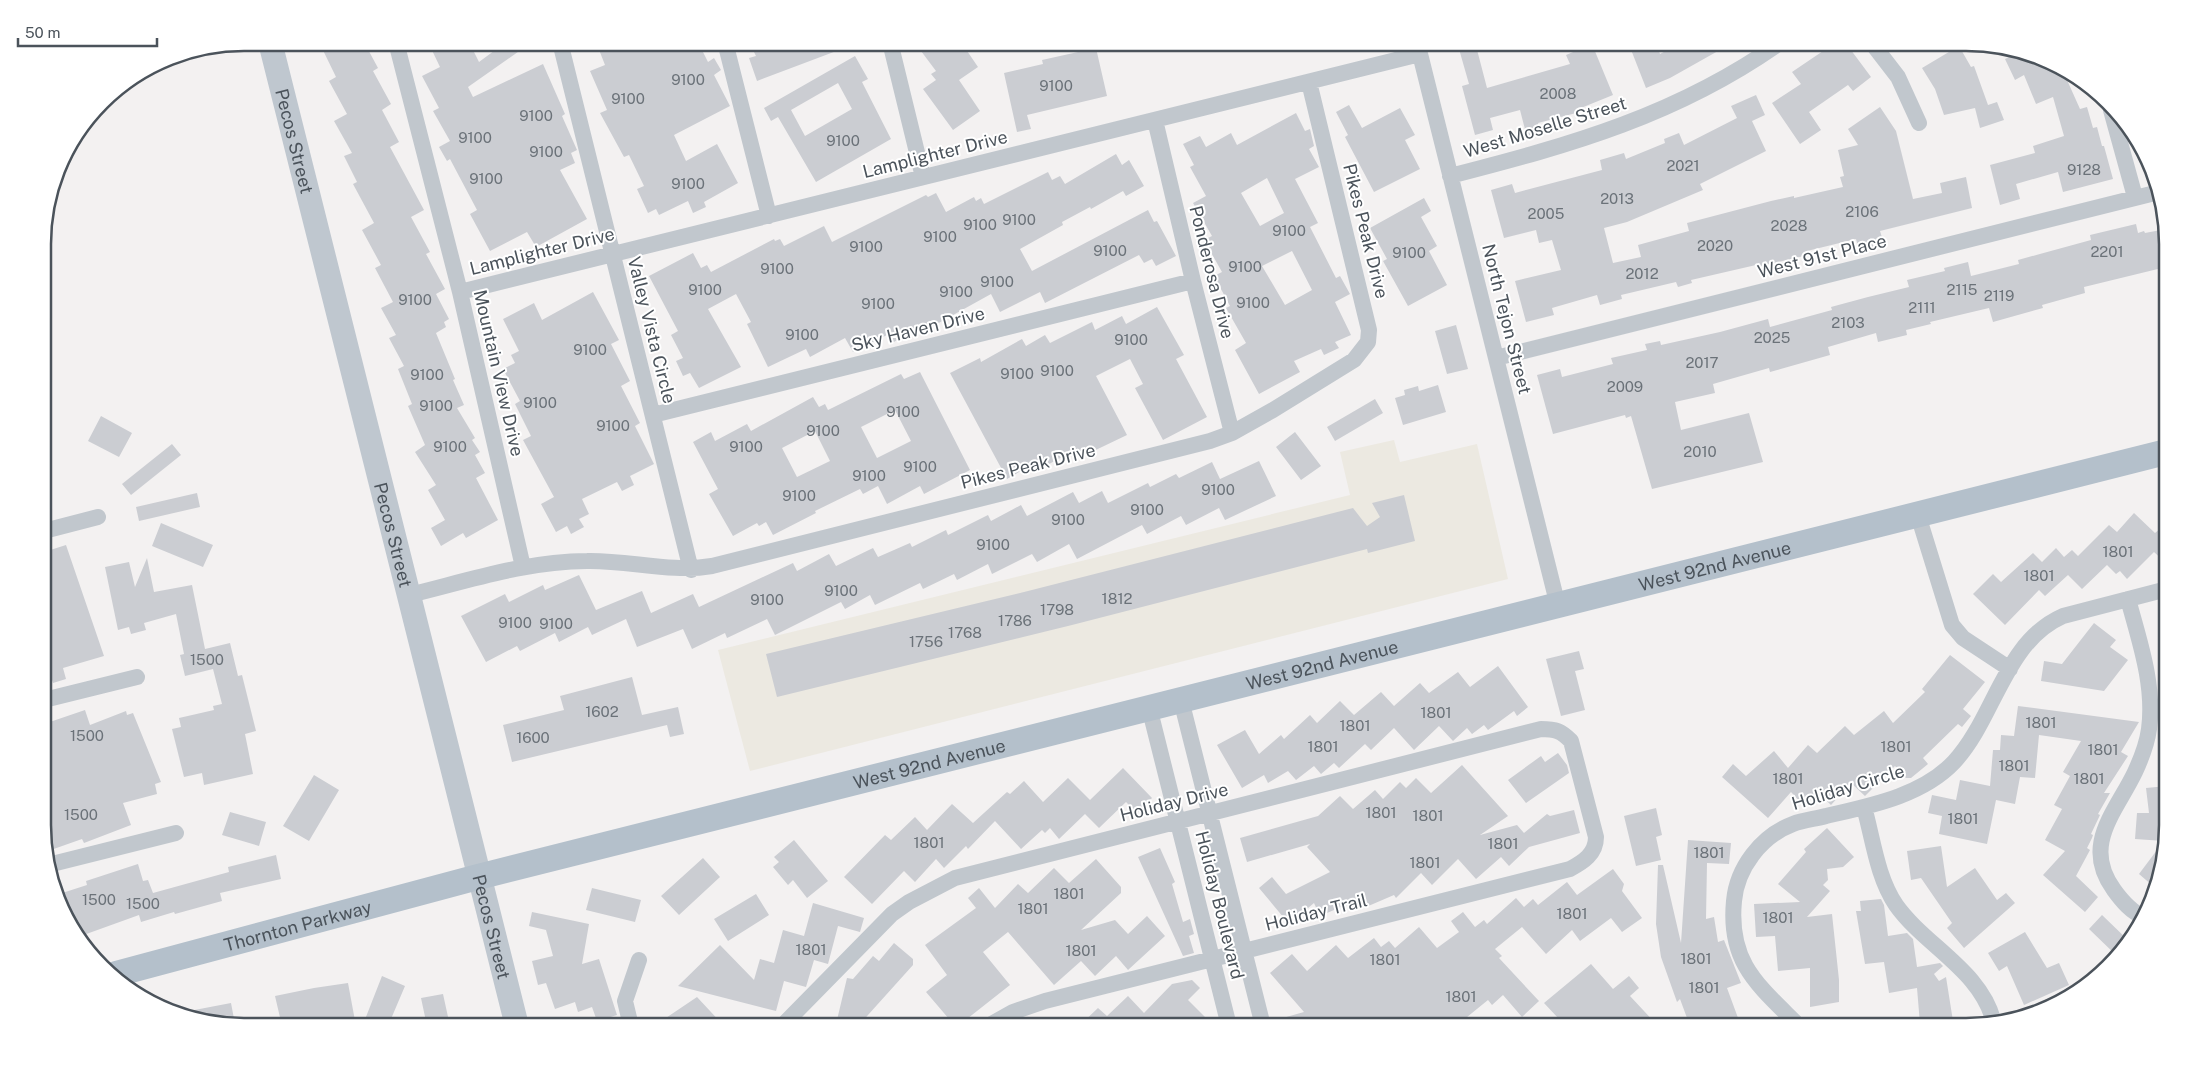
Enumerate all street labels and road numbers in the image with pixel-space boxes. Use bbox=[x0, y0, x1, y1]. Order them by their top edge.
street label: Pecos Street bbox=[272, 86, 318, 196]
street label: West Moselle Street bbox=[1461, 92, 1629, 162]
street label: Lamplighter Drive bbox=[860, 126, 1010, 182]
street label: Pikes Peak Drive bbox=[1339, 161, 1393, 301]
street label: Ponderosa Drive bbox=[1185, 203, 1239, 341]
street label: Lamplighter Drive bbox=[467, 223, 617, 279]
street label: West 91st Place bbox=[1755, 230, 1889, 282]
street label: North Tejon Street bbox=[1478, 242, 1536, 396]
street label: Valley Vista Circle bbox=[624, 254, 680, 406]
street label: Mountain View Drive bbox=[470, 288, 528, 458]
street label: Sky Haven Drive bbox=[849, 302, 987, 356]
street label: Pikes Peak Drive bbox=[958, 439, 1098, 493]
street label: Pecos Street bbox=[370, 480, 417, 589]
street label: West 92nd Avenue bbox=[1636, 536, 1793, 595]
street label: West 92nd Avenue bbox=[1244, 635, 1400, 694]
street label: West 92nd Avenue bbox=[851, 734, 1007, 793]
street label: Holiday Circle bbox=[1789, 760, 1907, 814]
street label: Holiday Drive bbox=[1118, 778, 1230, 826]
street label: Holiday Boulevard bbox=[1191, 829, 1249, 981]
street label: Pecos Street bbox=[469, 872, 515, 981]
street label: Holiday Trail bbox=[1263, 889, 1369, 935]
street label: Thornton Parkway bbox=[222, 895, 374, 955]

